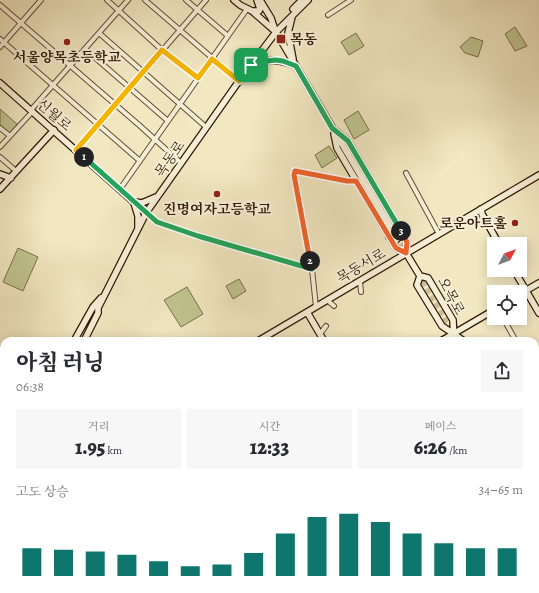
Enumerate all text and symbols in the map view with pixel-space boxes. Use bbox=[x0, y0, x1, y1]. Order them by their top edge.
place label: 목동 bbox=[290, 30, 318, 49]
marker: 목동 bbox=[275, 33, 287, 45]
marker: 서울양목초등학교 bbox=[62, 37, 72, 47]
place label: 서울양목초등학교 bbox=[13, 48, 122, 67]
pin bbox=[234, 48, 268, 82]
icon: arrive bbox=[240, 54, 262, 76]
street label: 신월로 bbox=[32, 95, 76, 136]
street label: 목동로 bbox=[151, 137, 190, 181]
pin: 1 bbox=[74, 147, 94, 167]
text: 1 bbox=[82, 149, 86, 164]
marker: 진명여자고등학교 bbox=[212, 189, 222, 199]
place label: 진명여자고등학교 bbox=[163, 200, 272, 219]
place label: 로운아트홀 bbox=[439, 214, 507, 233]
marker: 로운아트홀 bbox=[510, 218, 520, 228]
pin: 3 bbox=[391, 221, 411, 241]
text: 3 bbox=[399, 223, 403, 238]
north arrow bbox=[487, 237, 527, 277]
map controls bbox=[487, 237, 527, 325]
street label: 목동서로 bbox=[333, 244, 389, 288]
pin: 2 bbox=[300, 251, 320, 271]
text: 2 bbox=[307, 253, 313, 268]
street label: 오목로 bbox=[433, 274, 469, 319]
button: locate bbox=[487, 285, 527, 325]
text: 아침 러닝 bbox=[16, 348, 105, 378]
button: share bbox=[481, 350, 523, 392]
text: 06:38 bbox=[16, 378, 44, 395]
text: 거리 bbox=[88, 419, 109, 434]
text: 시간 bbox=[259, 419, 280, 434]
text: 페이스 bbox=[425, 419, 456, 434]
text: 1.95 bbox=[75, 434, 105, 461]
text: 12:33 bbox=[250, 434, 289, 461]
text: 6:26 bbox=[414, 434, 447, 461]
text: km bbox=[105, 443, 122, 458]
text: /km bbox=[447, 443, 467, 458]
text: 34–65 m bbox=[479, 481, 523, 498]
text: 고도 상승 bbox=[16, 483, 69, 500]

